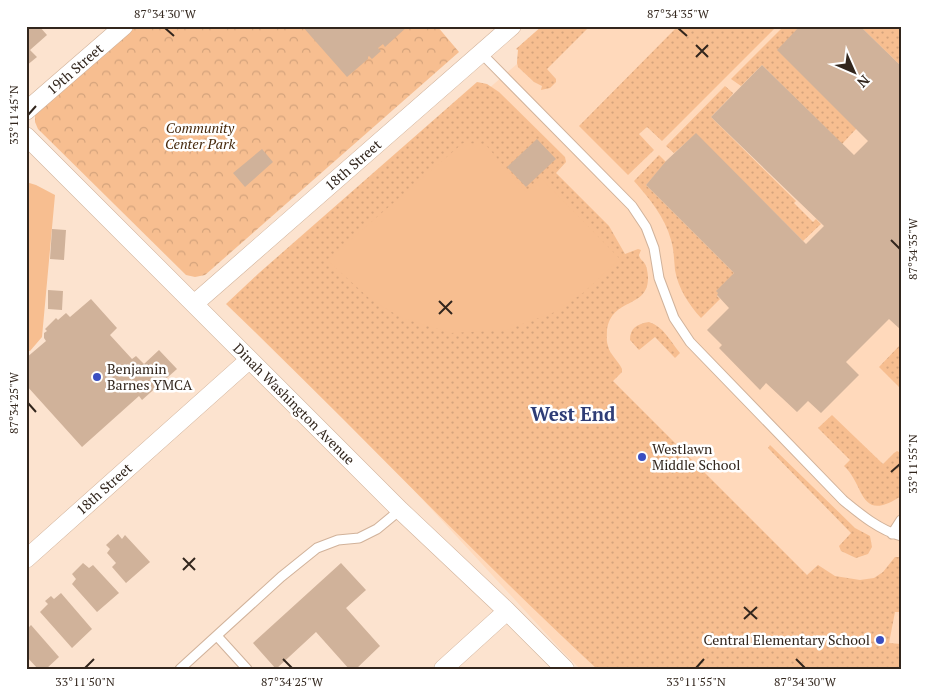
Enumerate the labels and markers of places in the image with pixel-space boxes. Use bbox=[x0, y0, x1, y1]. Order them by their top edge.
place label: Benjamin Barnes YMCA bbox=[107, 359, 193, 394]
marker: Benjamin Barnes YMCA bbox=[91, 371, 103, 383]
place label: Westlawn Middle School bbox=[652, 439, 741, 474]
marker: Westlawn Middle School bbox=[636, 451, 648, 463]
place label: Central Elementary School bbox=[704, 630, 870, 649]
marker: Central Elementary School bbox=[874, 634, 886, 646]

